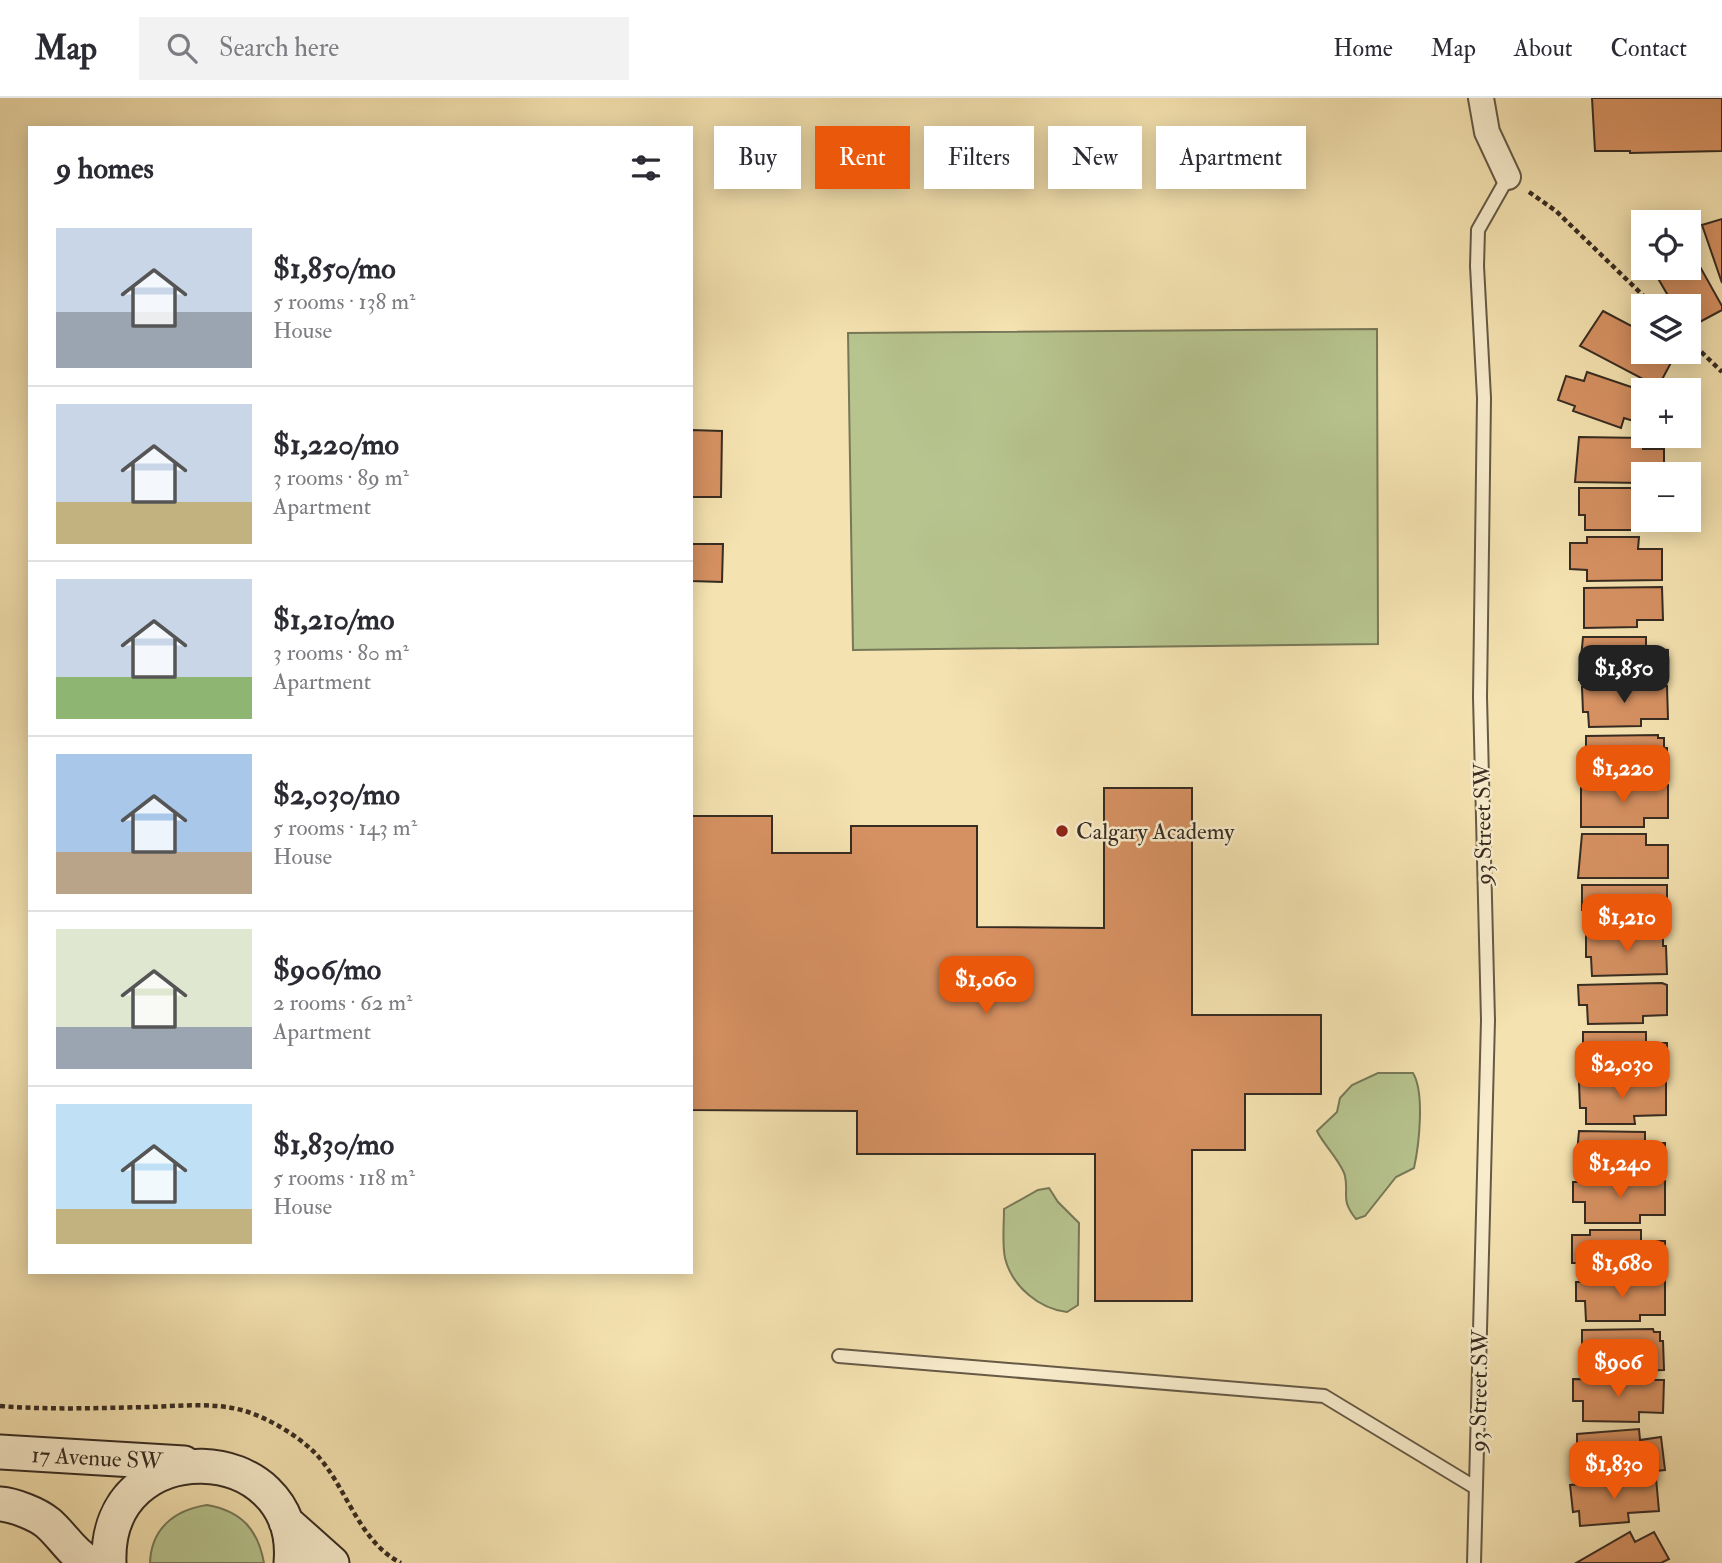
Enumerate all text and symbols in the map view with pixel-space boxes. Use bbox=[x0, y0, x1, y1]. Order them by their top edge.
search box bbox=[139, 17, 629, 80]
text: Map bbox=[35, 28, 97, 69]
icon: search bbox=[163, 29, 201, 67]
text: Search here bbox=[219, 32, 339, 64]
text: Home bbox=[1333, 33, 1393, 64]
text: Map bbox=[1431, 33, 1476, 64]
text: About bbox=[1514, 33, 1573, 64]
text: Contact bbox=[1611, 33, 1687, 64]
chip: Buy bbox=[714, 126, 801, 189]
chip: Rent bbox=[815, 126, 910, 189]
chip: Filters bbox=[924, 126, 1034, 189]
chip: New bbox=[1048, 126, 1142, 189]
chip: Apartment bbox=[1156, 126, 1306, 189]
icon: filters bbox=[627, 149, 665, 187]
text: 9 homes bbox=[56, 150, 154, 187]
map controls bbox=[1631, 210, 1701, 532]
button: locate bbox=[1631, 210, 1701, 280]
text: $1,850/mo bbox=[273, 250, 396, 287]
icon: home bbox=[112, 256, 196, 340]
text: 5 rooms · 138 m² bbox=[273, 287, 416, 316]
button: layers bbox=[1631, 294, 1701, 364]
text: House bbox=[273, 316, 332, 345]
button: + bbox=[1631, 378, 1701, 448]
text: $1,220/mo bbox=[273, 426, 399, 463]
icon: home bbox=[112, 432, 196, 516]
button: − bbox=[1631, 462, 1701, 532]
text: 3 rooms · 89 m² bbox=[273, 463, 409, 492]
text: Apartment bbox=[273, 492, 371, 521]
text: $1,210/mo bbox=[273, 601, 394, 638]
icon: home bbox=[112, 607, 196, 691]
text: 3 rooms · 80 m² bbox=[273, 638, 409, 667]
pin: $1,850 bbox=[1567, 646, 1681, 705]
text: $1,850 bbox=[1594, 653, 1654, 682]
text: Apartment bbox=[273, 667, 371, 696]
pin: $1,220 bbox=[1566, 746, 1680, 805]
text: $1,220 bbox=[1592, 753, 1654, 782]
street label: 93 Street SW bbox=[1467, 761, 1499, 887]
text: $2,030/mo bbox=[273, 776, 400, 813]
icon: home bbox=[112, 782, 196, 866]
text: 5 rooms · 143 m² bbox=[273, 813, 417, 842]
place label: Calgary Academy bbox=[1076, 817, 1235, 846]
marker: Calgary Academy bbox=[1054, 823, 1070, 839]
text: House bbox=[273, 842, 332, 871]
pin: $1,210 bbox=[1570, 894, 1684, 954]
text: $1,210 bbox=[1598, 902, 1656, 931]
text: $906/mo bbox=[273, 951, 381, 988]
pin: $1,060 bbox=[929, 956, 1043, 1016]
icon: home bbox=[112, 957, 196, 1041]
text: $1,060 bbox=[955, 964, 1017, 993]
text: 2 rooms · 62 m² bbox=[273, 988, 412, 1017]
text: Apartment bbox=[273, 1017, 371, 1046]
pin: $2,030 bbox=[1565, 1042, 1679, 1101]
text: $2,030 bbox=[1591, 1049, 1653, 1078]
text: $1,830/mo bbox=[273, 1126, 394, 1163]
icon: home bbox=[112, 1132, 196, 1216]
pin: $1,240 bbox=[1563, 1140, 1677, 1200]
text: $1,240 bbox=[1589, 1148, 1651, 1177]
text: 5 rooms · 118 m² bbox=[273, 1163, 415, 1192]
text: House bbox=[273, 1192, 332, 1221]
pin: $1,680 bbox=[1565, 1240, 1679, 1300]
text: $1,680 bbox=[1592, 1248, 1652, 1277]
street label: 93 Street SW bbox=[1463, 1328, 1495, 1454]
pin: $906 bbox=[1577, 1340, 1659, 1399]
text: $906 bbox=[1594, 1347, 1642, 1376]
street label: 17 Avenue SW bbox=[31, 1440, 165, 1476]
pin: $1,830 bbox=[1557, 1442, 1671, 1501]
text: $1,830 bbox=[1585, 1449, 1643, 1478]

